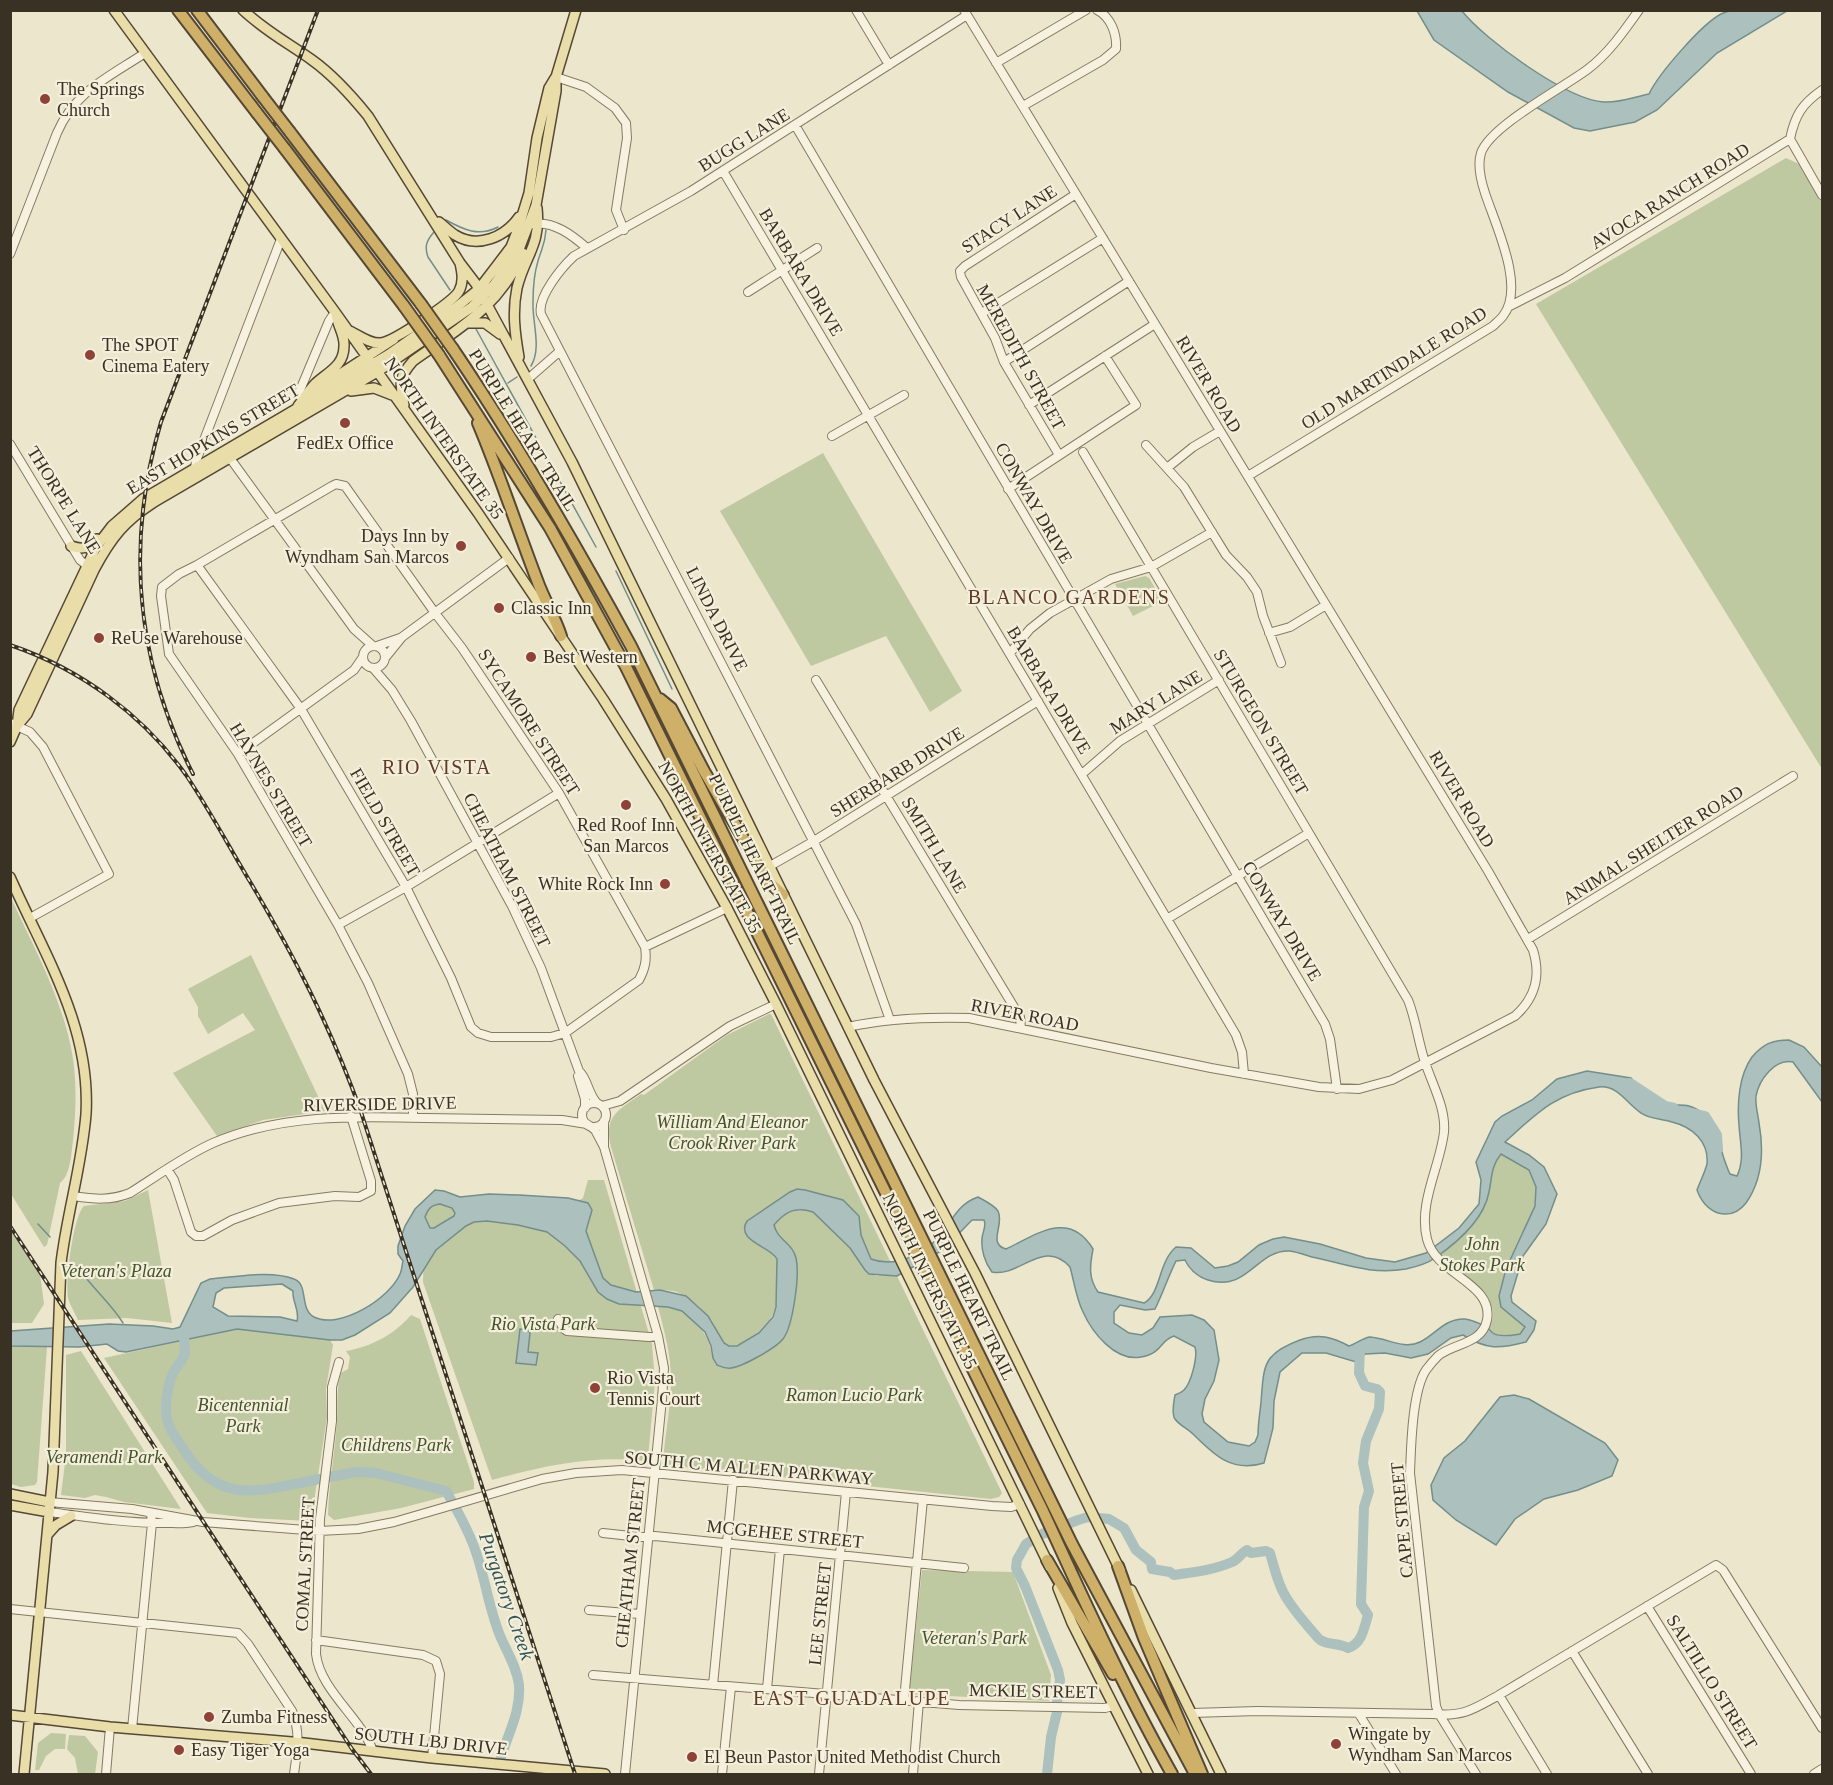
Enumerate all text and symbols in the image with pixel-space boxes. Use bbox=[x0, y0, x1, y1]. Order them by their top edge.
place label: The Springs Church bbox=[57, 79, 145, 120]
marker: The Springs Church bbox=[38, 92, 52, 106]
street label: BUGG LANE bbox=[695, 104, 793, 176]
street label: AVOCA RANCH ROAD bbox=[1587, 139, 1753, 253]
street label: STACY LANE bbox=[958, 181, 1060, 257]
street label: BARBARA DRIVE bbox=[755, 204, 847, 340]
street label: MEREDITH STREET bbox=[973, 281, 1069, 433]
street label: OLD MARTINDALE ROAD bbox=[1298, 303, 1490, 433]
street label: RIVER ROAD bbox=[1172, 332, 1246, 436]
place label: The SPOT Cinema Eatery bbox=[102, 335, 209, 376]
street label: PURPLE HEART TRAIL bbox=[465, 345, 581, 515]
marker: The SPOT Cinema Eatery bbox=[83, 348, 97, 362]
street label: NORTH INTERSTATE 35 bbox=[380, 353, 508, 523]
street label: EAST HOPKINS STREET bbox=[123, 380, 303, 498]
marker: FedEx Office bbox=[338, 416, 352, 430]
place label: FedEx Office bbox=[296, 433, 394, 453]
street label: CONWAY DRIVE bbox=[991, 439, 1077, 567]
street label: THORPE LANE bbox=[23, 443, 105, 557]
place label: Days Inn by Wyndham San Marcos bbox=[285, 526, 449, 567]
marker: Days Inn by Wyndham San Marcos bbox=[454, 539, 468, 553]
street label: LINDA DRIVE bbox=[682, 563, 752, 675]
district label: BLANCO GARDENS bbox=[968, 586, 1170, 608]
place label: Classic Inn bbox=[511, 598, 592, 618]
marker: Classic Inn bbox=[492, 601, 506, 615]
street label: BARBARA DRIVE bbox=[1003, 622, 1095, 758]
place label: ReUse Warehouse bbox=[111, 628, 243, 648]
marker: ReUse Warehouse bbox=[92, 631, 106, 645]
street label: SYCAMORE STREET bbox=[474, 645, 584, 799]
street label: STURGEON STREET bbox=[1210, 645, 1312, 799]
place label: Best Western bbox=[543, 647, 638, 667]
marker: Best Western bbox=[524, 650, 538, 664]
street label: MARY LANE bbox=[1106, 666, 1206, 738]
street label: HAYNES STREET bbox=[226, 719, 316, 851]
street label: SHERBARB DRIVE bbox=[826, 723, 968, 821]
street label: RIVER ROAD bbox=[1425, 747, 1499, 851]
district label: RIO VISTA bbox=[382, 756, 492, 778]
street label: NORTH INTERSTATE 35 bbox=[654, 758, 766, 936]
street label: FIELD STREET bbox=[346, 764, 424, 880]
street label: PURPLE HEART TRAIL bbox=[705, 770, 805, 948]
street label: ANIMAL SHELTER ROAD bbox=[1559, 781, 1747, 909]
street label: CHEATHAM STREET bbox=[459, 790, 555, 951]
street label: SMITH LANE bbox=[897, 793, 971, 897]
marker: Red Roof Inn San Marcos bbox=[619, 798, 633, 812]
place label: Red Roof Inn San Marcos bbox=[577, 815, 675, 856]
street label: CONWAY DRIVE bbox=[1238, 857, 1326, 985]
place label: White Rock Inn bbox=[538, 874, 653, 894]
marker: White Rock Inn bbox=[658, 877, 672, 891]
street label: RIVER ROAD bbox=[969, 995, 1081, 1035]
street label: RIVERSIDE DRIVE bbox=[303, 1093, 457, 1115]
park label: William And Eleanor Crook River Park bbox=[656, 1112, 809, 1153]
street label: NORTH INTERSTATE 35 bbox=[879, 1190, 981, 1372]
street label: PURPLE HEART TRAIL bbox=[919, 1206, 1019, 1384]
park label: John Stokes Park bbox=[1439, 1234, 1526, 1275]
park label: Veteran's Plaza bbox=[60, 1261, 172, 1281]
park label: Rio Vista Park bbox=[490, 1314, 596, 1334]
place label: Rio Vista Tennis Court bbox=[607, 1368, 700, 1409]
marker: Rio Vista Tennis Court bbox=[588, 1381, 602, 1395]
park label: Ramon Lucio Park bbox=[785, 1385, 923, 1405]
park label: Bicentennial Park bbox=[198, 1395, 288, 1436]
park label: Childrens Park bbox=[341, 1435, 452, 1455]
park label: Veramendi Park bbox=[46, 1447, 163, 1467]
street label: SOUTH C M ALLEN PARKWAY bbox=[624, 1447, 874, 1489]
street label: CAPE STREET bbox=[1387, 1461, 1417, 1579]
street label: CHEATHAM STREET bbox=[611, 1477, 649, 1649]
street label: COMAL STREET bbox=[291, 1496, 319, 1632]
street label: MCGEHEE STREET bbox=[706, 1516, 864, 1552]
water label: Purgatory Creek bbox=[474, 1528, 539, 1664]
street label: LEE STREET bbox=[805, 1561, 835, 1667]
street label: SALTILLO STREET bbox=[1662, 1611, 1762, 1753]
park label: Veteran's Park bbox=[921, 1628, 1028, 1648]
street label: MCKIE STREET bbox=[969, 1680, 1097, 1702]
district label: EAST GUADALUPE bbox=[753, 1687, 951, 1709]
place label: Zumba Fitness bbox=[221, 1707, 328, 1727]
marker: Zumba Fitness bbox=[202, 1710, 216, 1724]
street label: SOUTH LBJ DRIVE bbox=[353, 1723, 509, 1759]
place label: Wingate by Wyndham San Marcos bbox=[1348, 1724, 1512, 1765]
marker: Wingate by Wyndham San Marcos bbox=[1329, 1737, 1343, 1751]
place label: Easy Tiger Yoga bbox=[191, 1740, 310, 1760]
marker: Easy Tiger Yoga bbox=[172, 1743, 186, 1757]
place label: El Beun Pastor United Methodist Church bbox=[704, 1747, 1000, 1767]
marker: El Beun Pastor United Methodist Church bbox=[685, 1750, 699, 1764]

